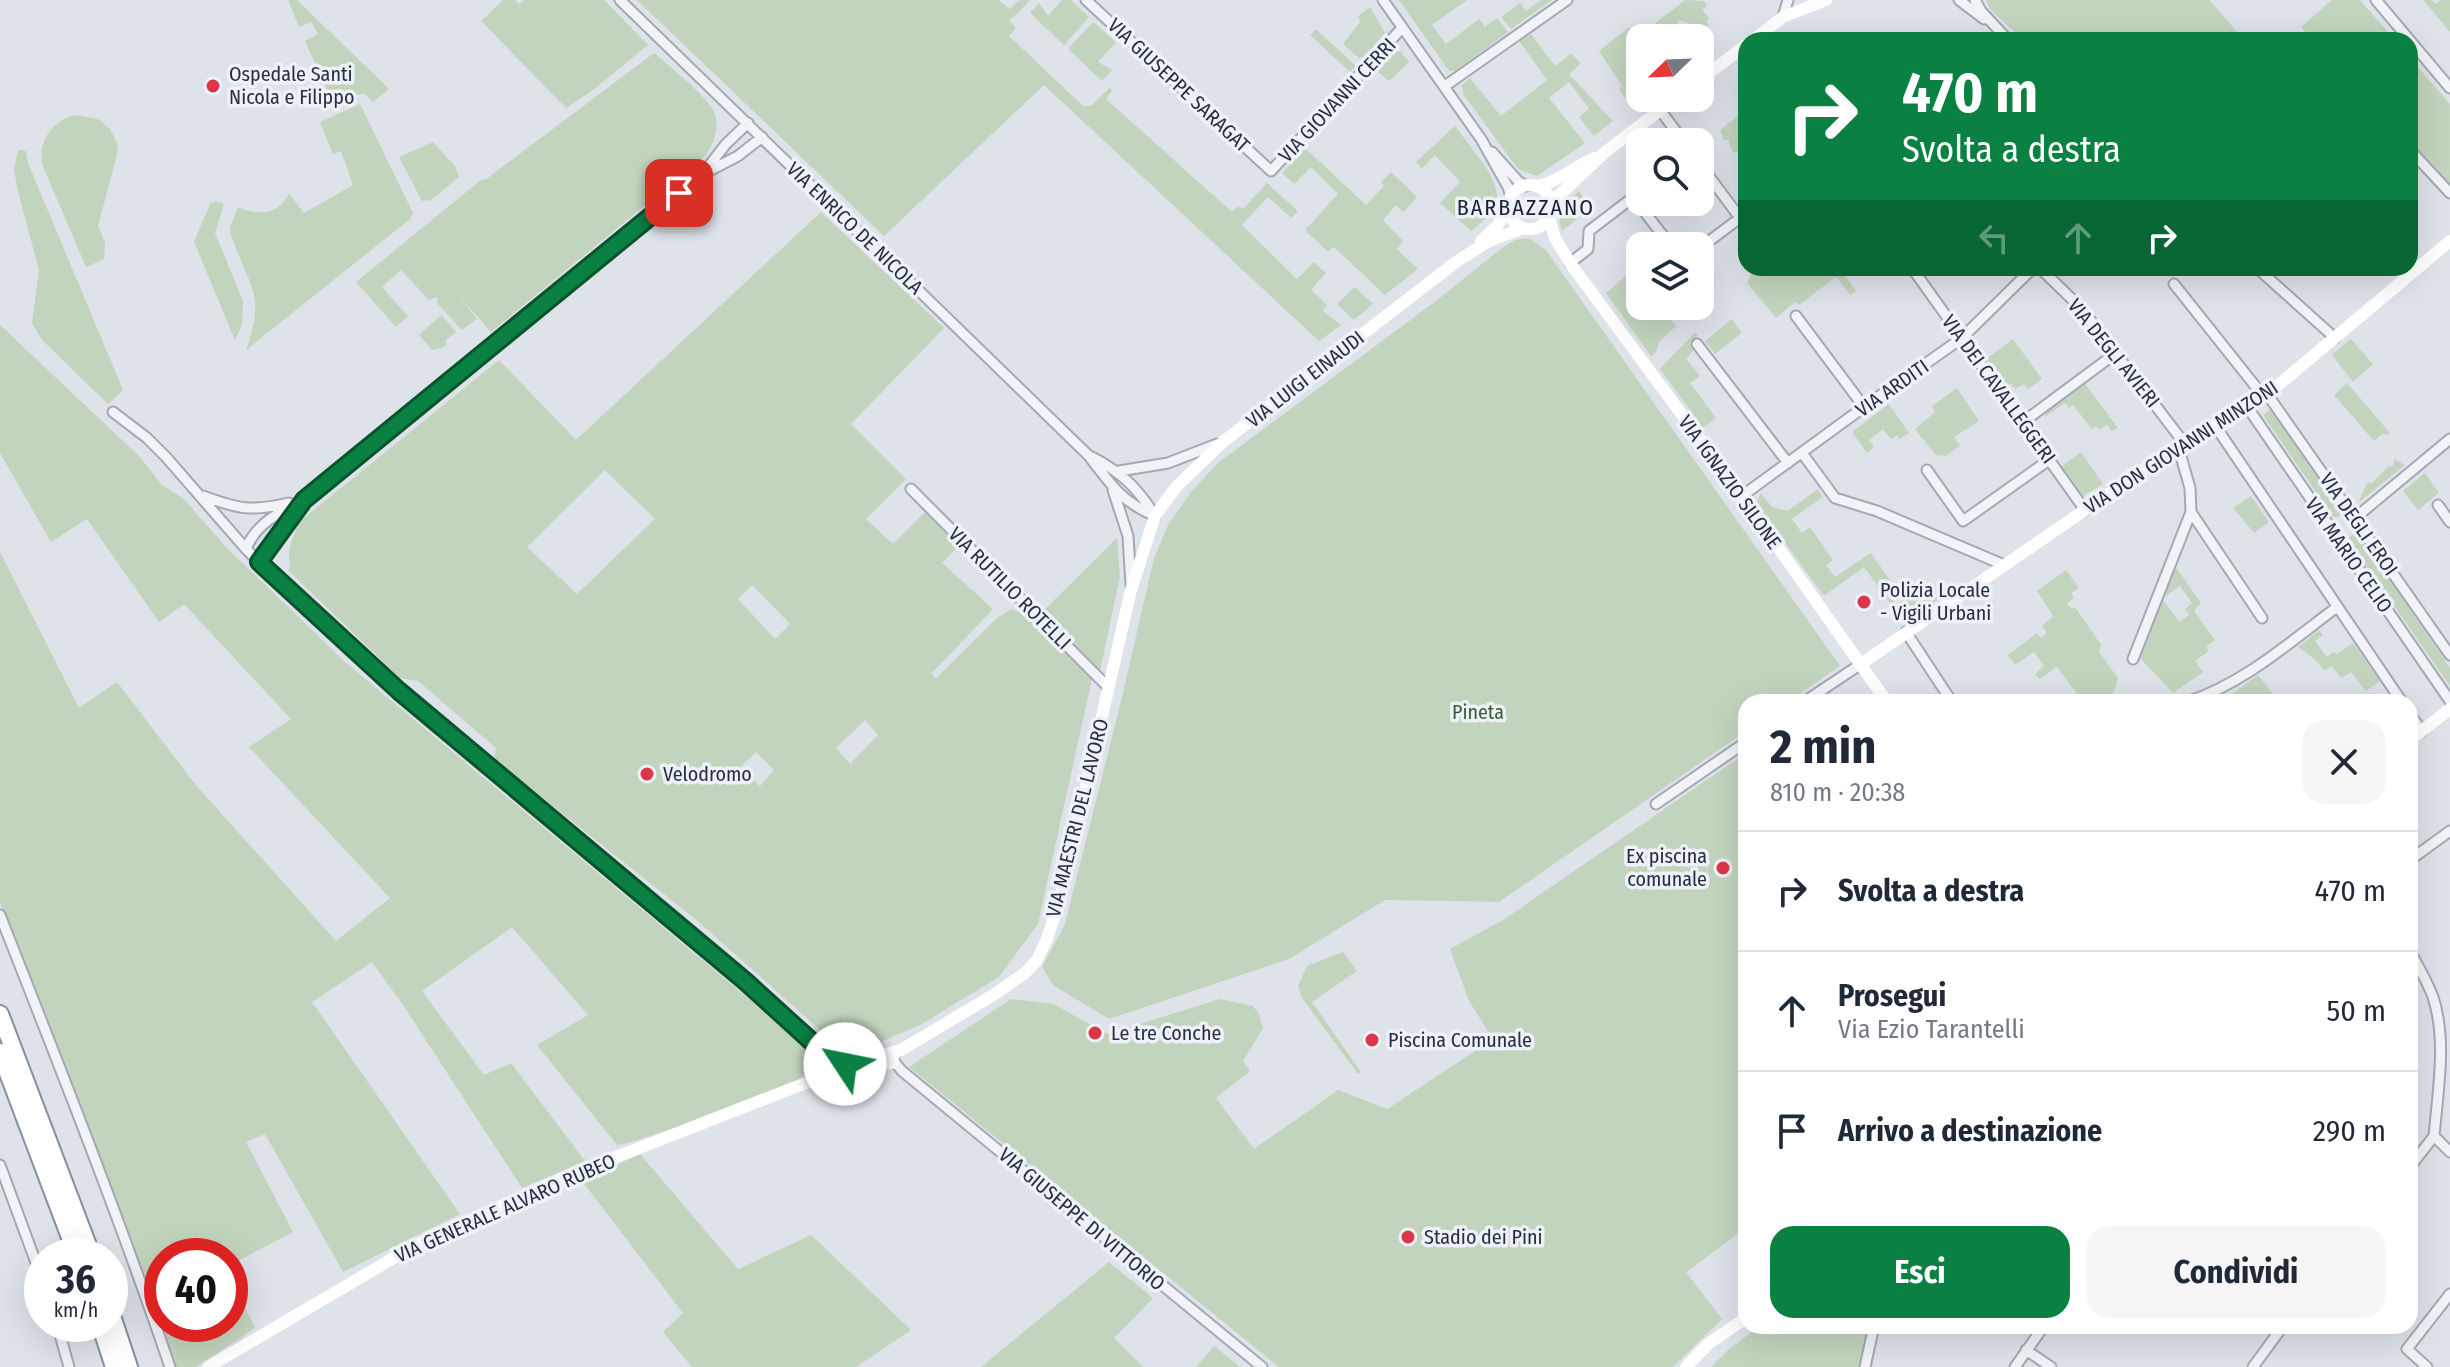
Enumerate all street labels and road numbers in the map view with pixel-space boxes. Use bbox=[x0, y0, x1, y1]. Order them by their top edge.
street label: VIA GIUSEPPE SARAGAT bbox=[1103, 13, 1255, 157]
street label: VIA GIOVANNI CERRI bbox=[1273, 33, 1401, 167]
street label: VIA ENRICO DE NICOLA bbox=[782, 157, 928, 300]
street label: VIA DEGLI AVIERI bbox=[2063, 294, 2165, 412]
street label: VIA DEI CAVALLEGGERI bbox=[1937, 310, 2061, 468]
street label: VIA LUIGI EINAUDI bbox=[1241, 325, 1369, 433]
street label: VIA ARDITI bbox=[1851, 354, 1933, 422]
street label: VIA DON GIOVANNI MINZONI bbox=[2080, 375, 2282, 519]
street label: VIA IGNAZIO SILONE bbox=[1674, 411, 1786, 553]
street label: VIA DEGLI EROI bbox=[2315, 468, 2403, 580]
street label: VIA MARIO CELIO bbox=[2300, 493, 2398, 617]
street label: VIA RUTILIO ROTELLI bbox=[944, 522, 1076, 654]
street label: VIA MAESTRI DEL LAVORO bbox=[1041, 716, 1113, 920]
street label: VIA GIUSEPPE DI VITTORIO bbox=[994, 1143, 1170, 1295]
street label: VIA GENERALE ALVARO RUBEO bbox=[391, 1148, 619, 1268]

